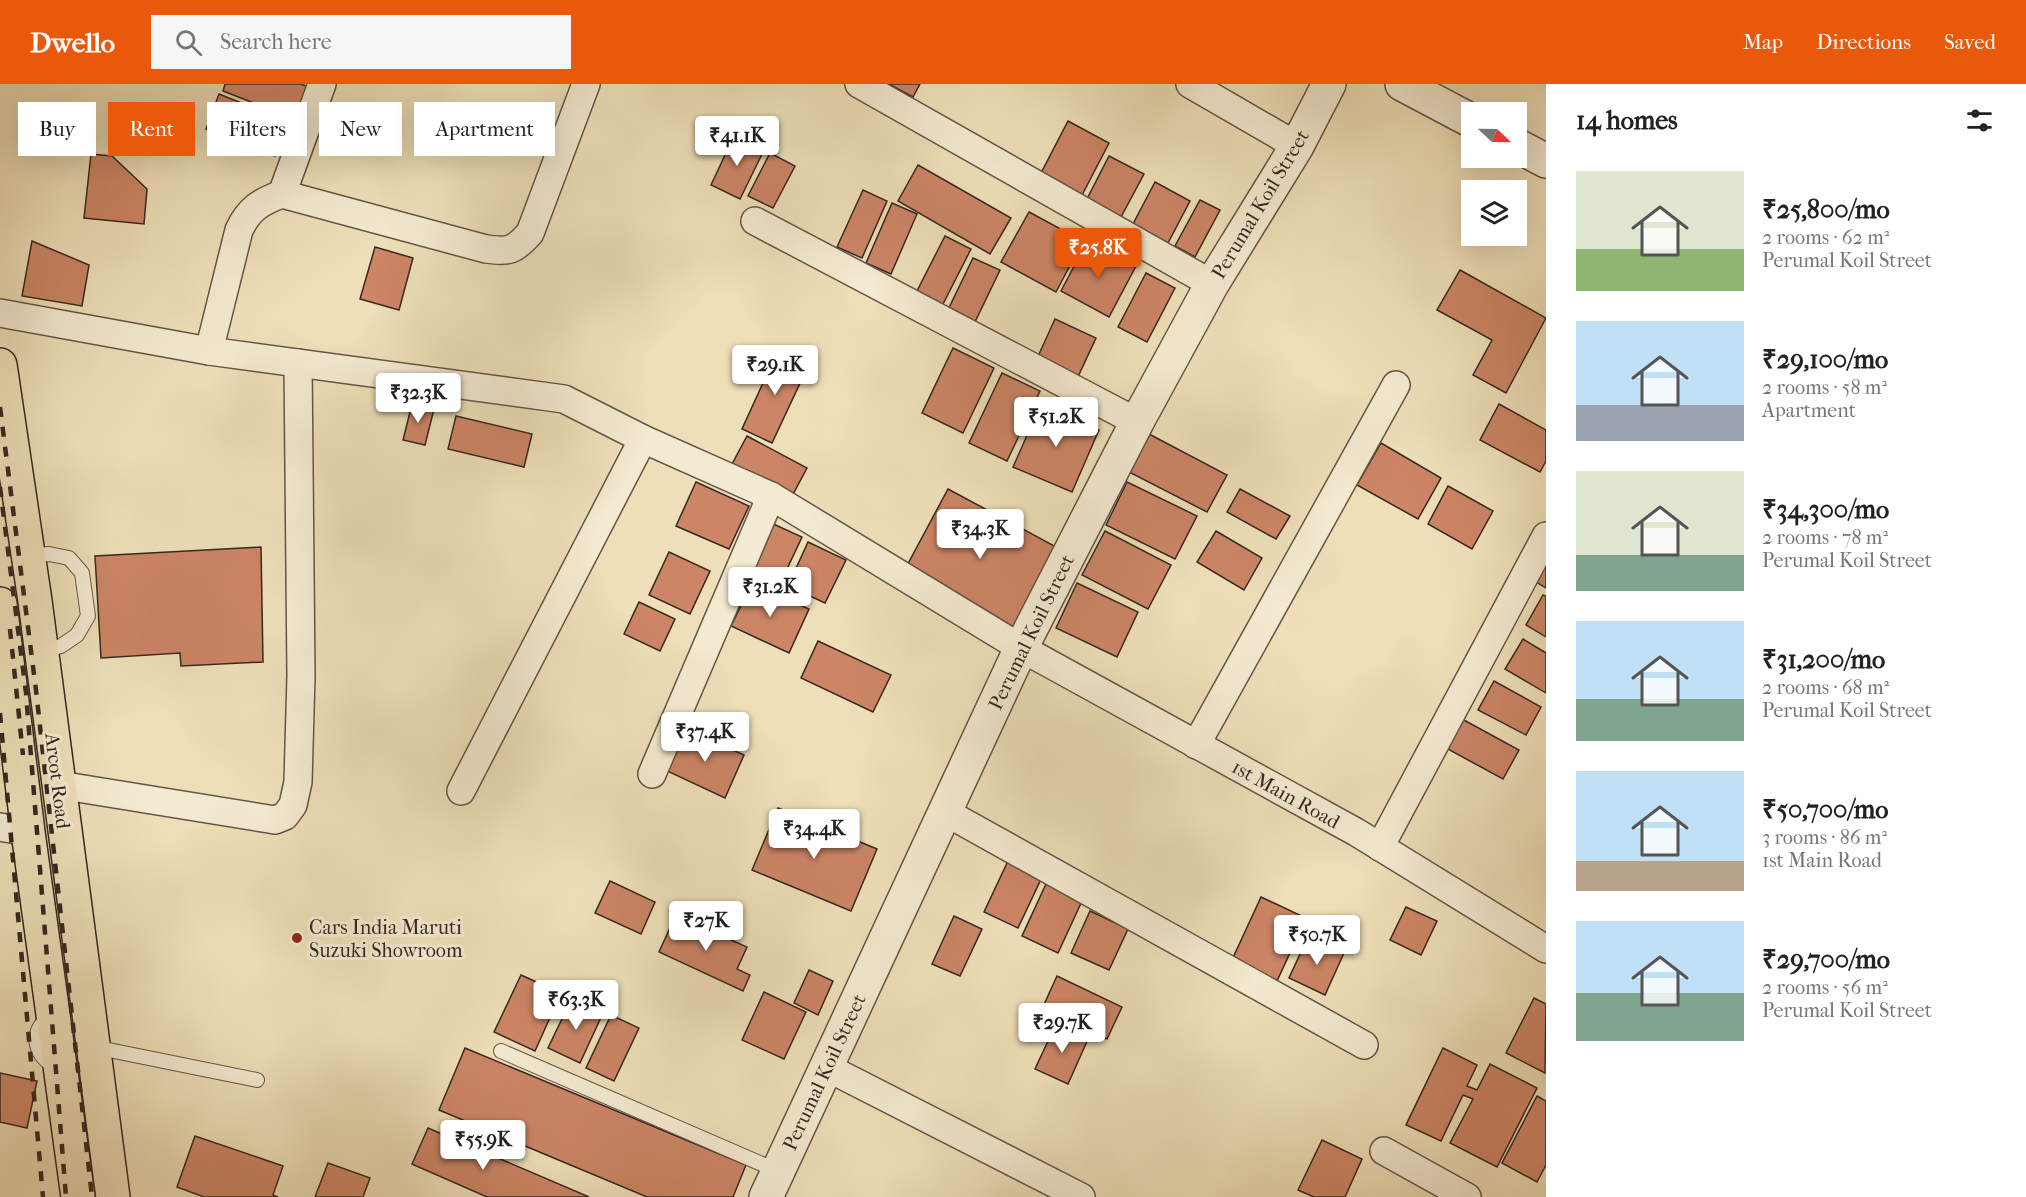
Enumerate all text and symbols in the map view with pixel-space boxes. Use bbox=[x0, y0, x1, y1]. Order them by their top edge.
search box bbox=[151, 15, 571, 69]
text: Dwello bbox=[30, 26, 115, 59]
icon: search bbox=[172, 26, 205, 59]
text: Search here bbox=[220, 29, 332, 55]
text: Map bbox=[1743, 30, 1783, 54]
text: Directions bbox=[1816, 30, 1911, 54]
text: Saved bbox=[1944, 30, 1996, 54]
chip: Buy bbox=[18, 102, 96, 156]
chip: Rent bbox=[108, 102, 195, 156]
chip: Filters bbox=[207, 102, 307, 156]
chip: New bbox=[319, 102, 402, 156]
chip: Apartment bbox=[414, 102, 555, 156]
north arrow bbox=[1461, 102, 1527, 168]
map controls bbox=[1461, 102, 1527, 246]
icon: filters bbox=[1963, 104, 1996, 137]
text: 14 homes bbox=[1576, 105, 1678, 136]
pin: ₹41.1K bbox=[688, 116, 786, 167]
text: ₹41.1K bbox=[709, 124, 765, 147]
street label: Perumal Koil Street bbox=[1207, 126, 1314, 283]
button: layers bbox=[1461, 180, 1527, 246]
text: ₹25,800/mo bbox=[1762, 194, 1890, 225]
icon: home bbox=[1624, 195, 1696, 267]
text: 2 rooms · 62 m² bbox=[1762, 226, 1889, 249]
pin: ₹25.8K bbox=[1049, 228, 1147, 279]
text: ₹25.8K bbox=[1069, 236, 1127, 259]
text: Perumal Koil Street bbox=[1762, 249, 1932, 272]
text: ₹29,100/mo bbox=[1762, 344, 1888, 375]
pin: ₹29.1K bbox=[726, 345, 824, 396]
icon: home bbox=[1624, 345, 1696, 417]
text: ₹29.1K bbox=[746, 353, 804, 376]
pin: ₹32.3K bbox=[369, 373, 467, 424]
text: 2 rooms · 58 m² bbox=[1762, 376, 1887, 399]
text: ₹32.3K bbox=[390, 381, 446, 404]
pin: ₹51.2K bbox=[1007, 397, 1105, 448]
text: Apartment bbox=[1762, 399, 1856, 422]
text: ₹51.2K bbox=[1028, 405, 1084, 428]
text: ₹34,300/mo bbox=[1762, 494, 1889, 525]
icon: home bbox=[1624, 495, 1696, 567]
pin: ₹34.3K bbox=[931, 509, 1029, 560]
text: ₹34.3K bbox=[951, 517, 1009, 540]
text: 2 rooms · 78 m² bbox=[1762, 526, 1888, 549]
text: Perumal Koil Street bbox=[1762, 549, 1932, 572]
street label: Perumal Koil Street bbox=[984, 551, 1079, 714]
pin: ₹31.2K bbox=[721, 567, 819, 618]
text: ₹31.2K bbox=[742, 575, 798, 598]
text: ₹31,200/mo bbox=[1762, 644, 1885, 675]
icon: home bbox=[1624, 645, 1696, 717]
text: 2 rooms · 68 m² bbox=[1762, 676, 1889, 699]
text: Perumal Koil Street bbox=[1762, 699, 1932, 722]
pin: ₹37.4K bbox=[656, 712, 754, 763]
text: ₹37.4K bbox=[675, 720, 735, 743]
street label: Arcot Road bbox=[40, 731, 75, 831]
street label: 1st Main Road bbox=[1228, 755, 1345, 834]
text: ₹50,700/mo bbox=[1762, 794, 1889, 825]
icon: home bbox=[1624, 795, 1696, 867]
pin: ₹34.4K bbox=[765, 809, 863, 860]
text: ₹34.4K bbox=[783, 817, 845, 840]
text: 3 rooms · 86 m² bbox=[1762, 826, 1887, 849]
text: 1st Main Road bbox=[1762, 849, 1882, 872]
pin: ₹27K bbox=[670, 901, 742, 952]
text: ₹27K bbox=[683, 909, 729, 932]
pin: ₹50.7K bbox=[1268, 915, 1366, 966]
place label: Cars India Maruti Suzuki Showroom bbox=[309, 916, 463, 962]
text: ₹50.7K bbox=[1288, 923, 1346, 946]
marker: Cars India Maruti Suzuki Showroom bbox=[290, 931, 304, 945]
text: ₹29,700/mo bbox=[1762, 944, 1890, 975]
icon: home bbox=[1624, 945, 1696, 1017]
text: 2 rooms · 56 m² bbox=[1762, 976, 1888, 999]
pin: ₹63.3K bbox=[527, 980, 625, 1031]
text: ₹63.3K bbox=[547, 988, 605, 1011]
street label: Perumal Koil Street bbox=[778, 990, 871, 1154]
text: Perumal Koil Street bbox=[1762, 999, 1932, 1022]
pin: ₹29.7K bbox=[1013, 1003, 1111, 1054]
text: ₹29.7K bbox=[1032, 1011, 1092, 1034]
pin: ₹55.9K bbox=[434, 1120, 532, 1171]
text: ₹55.9K bbox=[454, 1128, 512, 1151]

